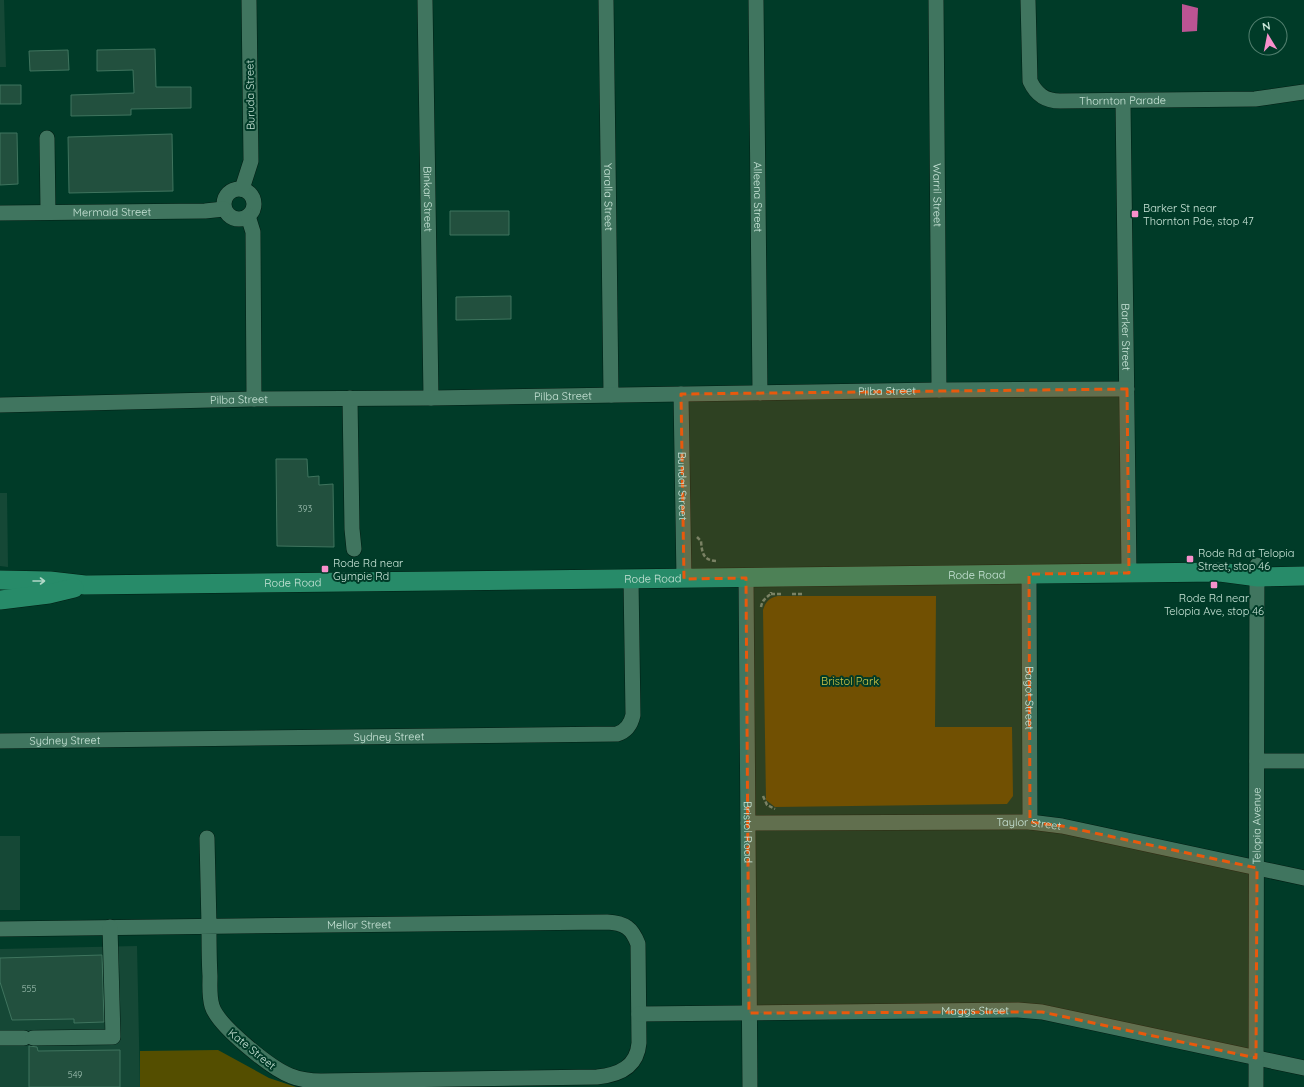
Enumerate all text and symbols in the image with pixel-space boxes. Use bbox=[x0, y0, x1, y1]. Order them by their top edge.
north arrow bbox=[1248, 16, 1288, 56]
text: N bbox=[1261, 19, 1271, 34]
street label: Buruda Street bbox=[242, 59, 258, 130]
street label: Thornton Parade bbox=[1079, 93, 1166, 108]
street label: Alleena Street bbox=[751, 162, 765, 233]
street label: Yaralla Street bbox=[601, 163, 616, 231]
street label: Warril Street bbox=[930, 163, 945, 227]
street label: Binkar Street bbox=[421, 166, 435, 232]
place label: Barker St near Thornton Pde, stop 47 bbox=[1143, 201, 1254, 228]
street label: Mermaid Street bbox=[73, 205, 152, 219]
marker: Barker St near Thornton Pde, stop 47 bbox=[1130, 209, 1140, 219]
street label: Barker Street bbox=[1119, 303, 1133, 371]
street label: Pilba Street bbox=[858, 383, 916, 398]
street label: Pilba Street bbox=[534, 388, 592, 403]
street label: Pilba Street bbox=[210, 392, 268, 407]
street label: Bundal Street bbox=[675, 451, 690, 521]
house number: 393 bbox=[298, 503, 313, 514]
place label: Rode Rd at Telopia Street, stop 46 bbox=[1198, 546, 1295, 573]
marker: Rode Rd at Telopia Street, stop 46 bbox=[1185, 554, 1195, 564]
place label: Rode Rd near Gympie Rd bbox=[333, 556, 404, 583]
marker: Rode Rd near Gympie Rd bbox=[320, 564, 330, 574]
street label: Rode Road bbox=[948, 567, 1005, 582]
street label: Rode Road bbox=[624, 571, 681, 586]
street label: Rode Road bbox=[264, 575, 321, 590]
one-way arrow bbox=[32, 577, 45, 585]
marker: Rode Rd near Telopia Ave, stop 46 bbox=[1209, 580, 1219, 590]
place label: Rode Rd near Telopia Ave, stop 46 bbox=[1164, 591, 1264, 618]
street label: Bagot Street bbox=[1022, 666, 1037, 730]
park label: Bristol Park bbox=[821, 674, 879, 688]
street label: Sydney Street bbox=[353, 729, 425, 744]
street label: Sydney Street bbox=[29, 733, 101, 748]
street label: Telopia Avenue bbox=[1249, 787, 1264, 865]
street label: Bristol Road bbox=[741, 801, 755, 863]
street label: Taylor Street bbox=[997, 815, 1062, 833]
street label: Mellor Street bbox=[327, 917, 392, 932]
house number: 555 bbox=[22, 983, 36, 994]
street label: Maggs Street bbox=[941, 1003, 1009, 1018]
street label: Kate Street bbox=[225, 1026, 279, 1073]
house number: 549 bbox=[68, 1069, 82, 1080]

